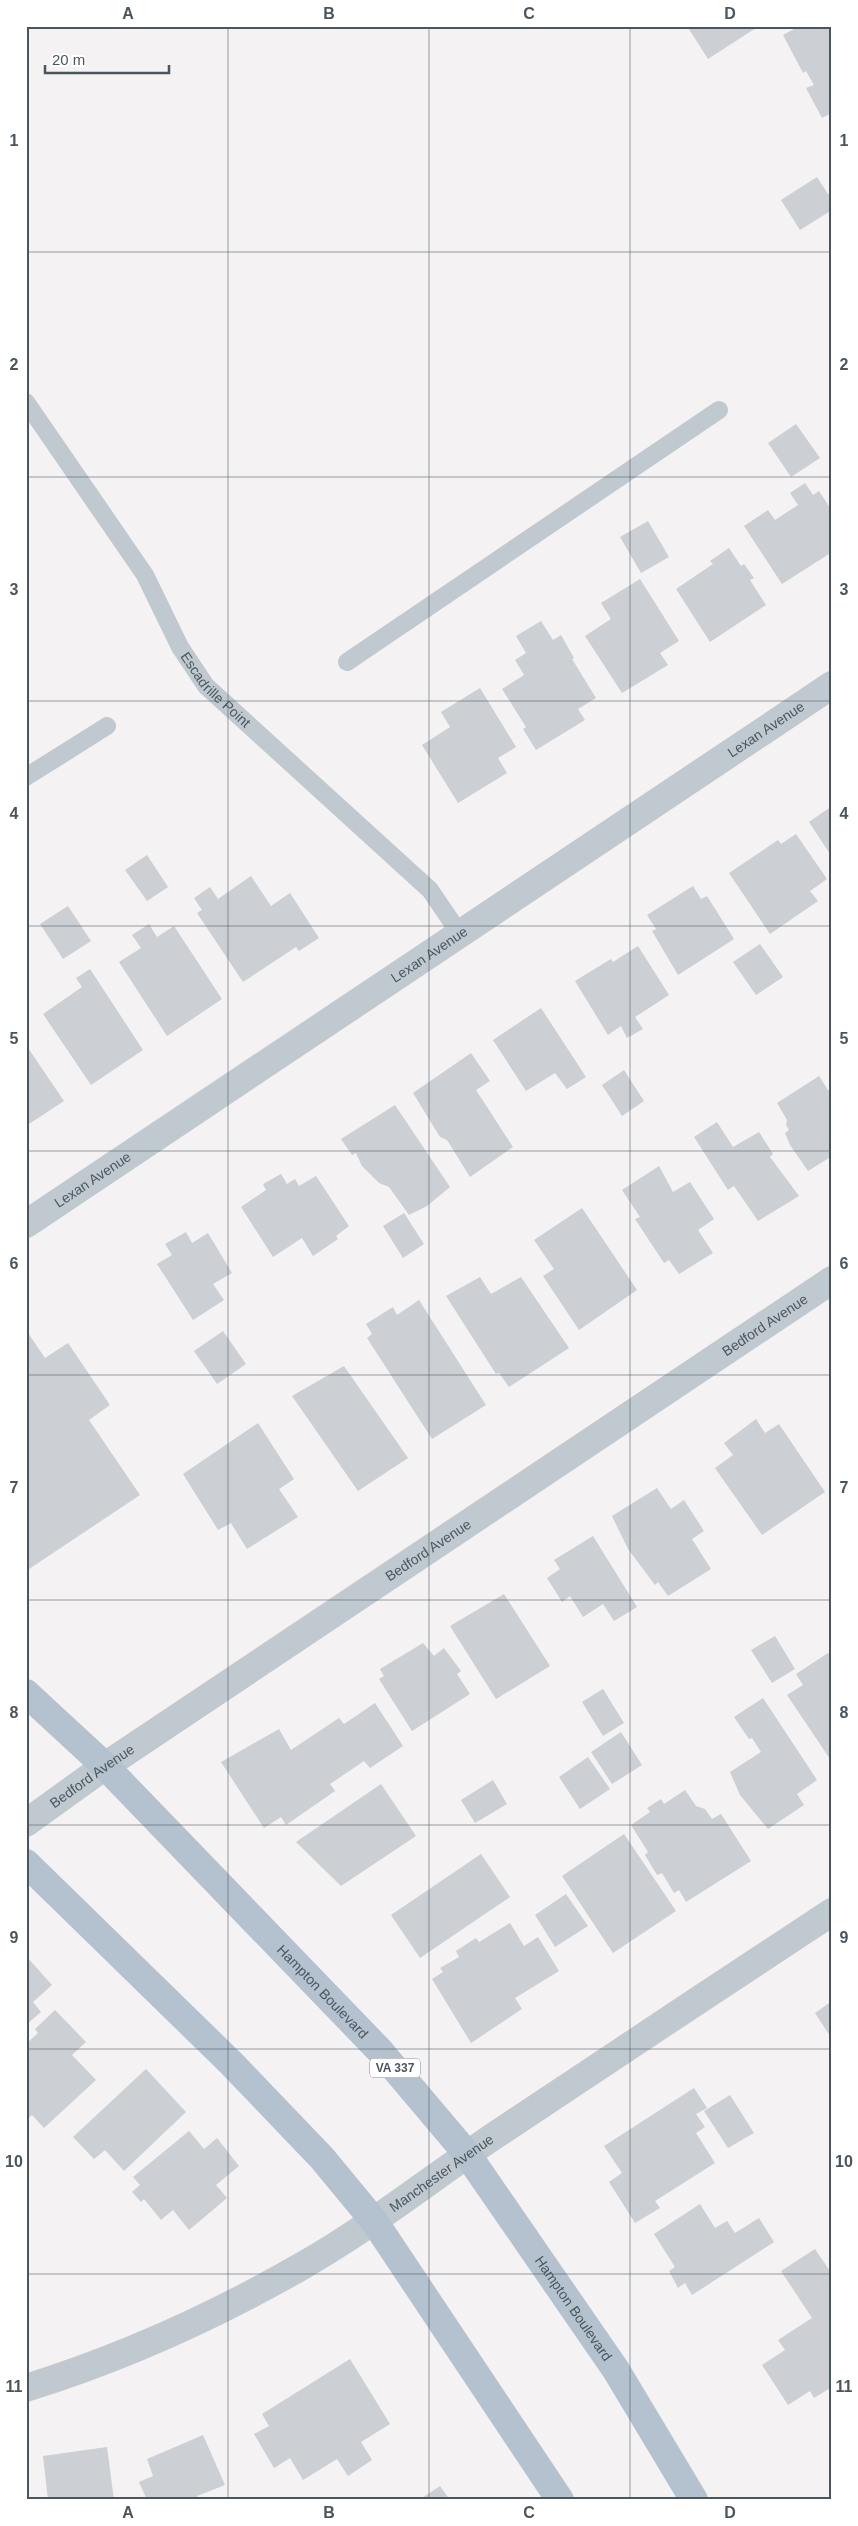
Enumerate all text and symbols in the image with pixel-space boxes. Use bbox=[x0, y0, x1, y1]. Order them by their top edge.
text: A bbox=[122, 5, 134, 22]
text: B bbox=[323, 5, 335, 22]
text: C bbox=[523, 5, 535, 22]
text: D bbox=[724, 5, 736, 22]
scale bar bbox=[45, 42, 169, 74]
text: 20 m bbox=[52, 51, 85, 68]
text: 1 bbox=[10, 132, 19, 149]
text: 1 bbox=[840, 132, 849, 149]
text: 2 bbox=[10, 356, 19, 373]
text: 2 bbox=[840, 356, 849, 373]
text: 3 bbox=[10, 581, 19, 598]
text: 3 bbox=[840, 581, 849, 598]
street label: Escadrille Point bbox=[178, 649, 254, 731]
street label: Lexan Avenue bbox=[725, 698, 807, 761]
text: 4 bbox=[10, 805, 19, 822]
text: 4 bbox=[840, 805, 849, 822]
street label: Lexan Avenue bbox=[388, 923, 471, 986]
text: 5 bbox=[10, 1030, 19, 1047]
text: 5 bbox=[840, 1030, 849, 1047]
street label: Lexan Avenue bbox=[51, 1148, 134, 1211]
text: 6 bbox=[10, 1255, 19, 1272]
text: 6 bbox=[840, 1255, 849, 1272]
street label: Bedford Avenue bbox=[719, 1291, 811, 1359]
text: 7 bbox=[10, 1479, 19, 1496]
text: 7 bbox=[840, 1479, 849, 1496]
street label: Bedford Avenue bbox=[382, 1516, 474, 1584]
text: 8 bbox=[10, 1704, 19, 1721]
text: 8 bbox=[840, 1704, 849, 1721]
street label: Bedford Avenue bbox=[47, 1741, 137, 1811]
text: 9 bbox=[10, 1929, 19, 1946]
text: 9 bbox=[840, 1929, 849, 1946]
street label: Hampton Boulevard bbox=[274, 1941, 371, 2042]
road number: VA 337 bbox=[370, 2058, 420, 2078]
street label: Manchester Avenue bbox=[386, 2131, 497, 2215]
text: 10 bbox=[5, 2153, 23, 2170]
text: 10 bbox=[835, 2153, 853, 2170]
street label: Hampton Boulevard bbox=[532, 2253, 615, 2364]
text: 11 bbox=[6, 2378, 23, 2395]
text: 11 bbox=[836, 2378, 853, 2395]
text: A bbox=[122, 2504, 134, 2521]
text: B bbox=[323, 2504, 335, 2521]
text: C bbox=[523, 2504, 535, 2521]
text: D bbox=[724, 2504, 736, 2521]

